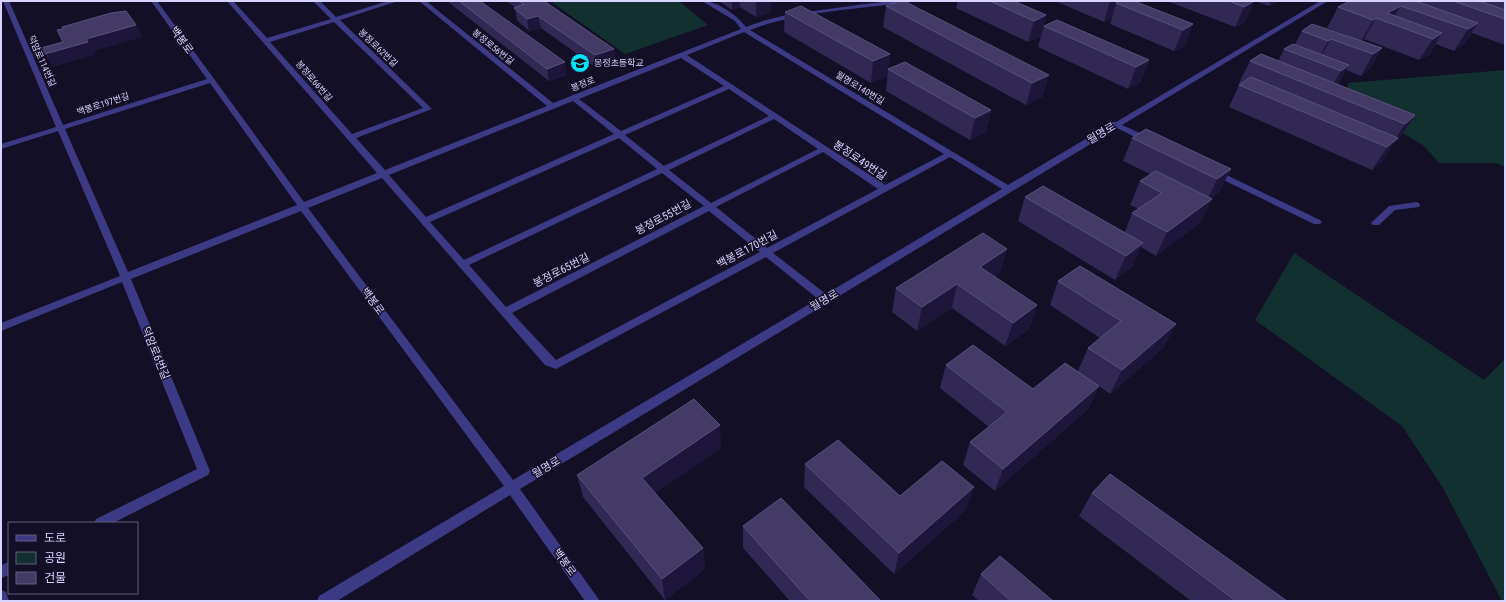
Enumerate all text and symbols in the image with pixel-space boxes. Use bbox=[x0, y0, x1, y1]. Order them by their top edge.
street label: 백봉로 bbox=[167, 24, 196, 56]
street label: 봉정로62번길 bbox=[356, 27, 400, 69]
street label: 봉정로56번길 bbox=[470, 27, 516, 67]
street label: 덕암로114번길 bbox=[26, 34, 58, 88]
school or university icon: 봉정초등학교 bbox=[569, 52, 591, 74]
place label: 봉정초등학교 bbox=[594, 57, 644, 68]
street label: 봉정로66번길 bbox=[294, 59, 334, 103]
street label: 월명로140번길 bbox=[834, 70, 886, 106]
street label: 봉정로 bbox=[570, 75, 596, 93]
street label: 백봉로197번길 bbox=[75, 91, 131, 117]
street label: 월명로 bbox=[1085, 120, 1118, 147]
street label: 봉정로49번길 bbox=[831, 138, 889, 183]
street label: 봉정로55번길 bbox=[633, 197, 693, 238]
street label: 백봉로170번길 bbox=[715, 228, 780, 271]
street label: 봉정로65번길 bbox=[531, 251, 592, 290]
street label: 백봉로 bbox=[358, 285, 387, 317]
street label: 월명로 bbox=[808, 287, 841, 314]
street label: 덕암로6번길 bbox=[139, 325, 172, 382]
street label: 월명로 bbox=[530, 454, 563, 481]
legend bbox=[8, 522, 138, 594]
text: 도로 bbox=[44, 531, 66, 545]
street label: 백봉로 bbox=[550, 546, 579, 578]
text: 공원 bbox=[44, 551, 66, 565]
text: 건물 bbox=[44, 571, 66, 585]

